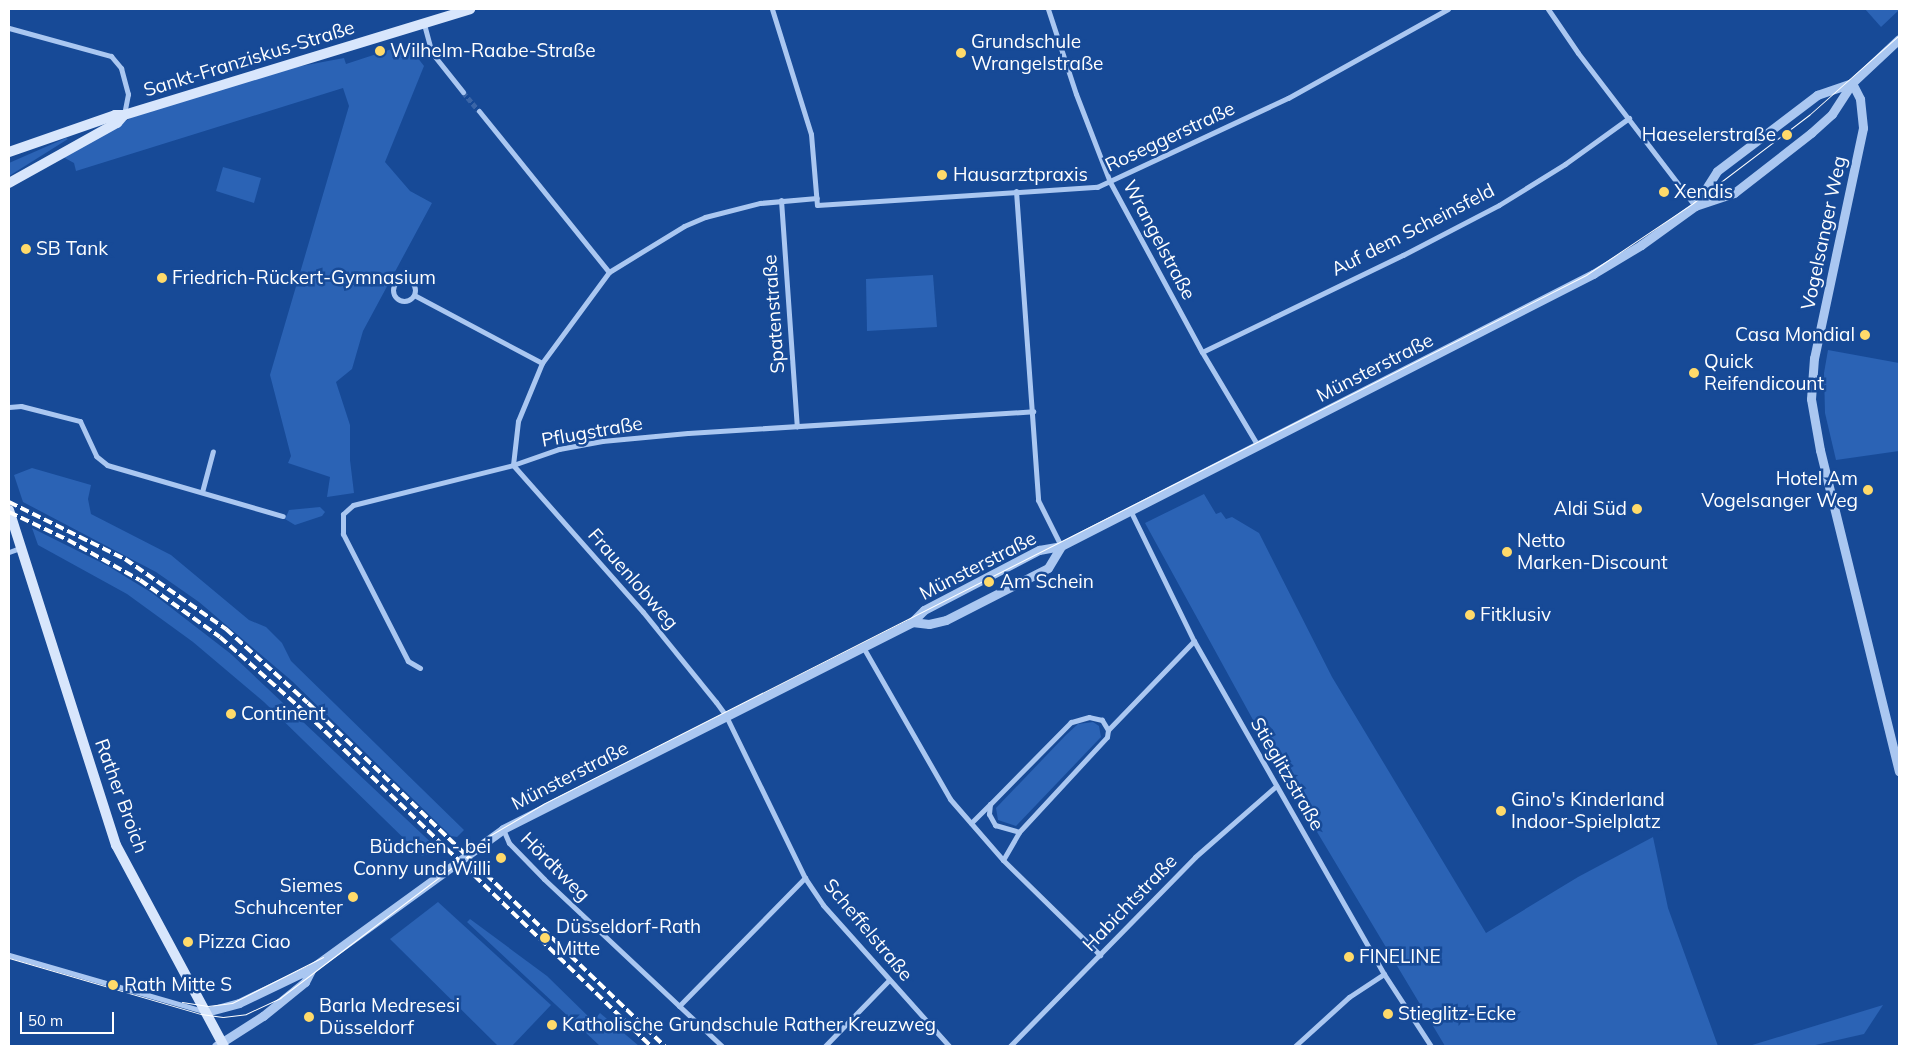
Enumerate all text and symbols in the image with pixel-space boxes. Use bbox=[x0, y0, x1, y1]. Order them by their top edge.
street label: Sankt-Franziskus-Straße bbox=[141, 16, 357, 102]
place label: Grundschule Wrangelstraße bbox=[971, 31, 1103, 75]
place label: Wilhelm-Raabe-Straße bbox=[390, 40, 596, 62]
marker: Wilhelm-Raabe-Straße bbox=[374, 45, 386, 57]
marker: Grundschule Wrangelstraße bbox=[955, 47, 967, 59]
street label: Roseggerstraße bbox=[1102, 97, 1238, 177]
place label: Haeselerstraße bbox=[1642, 124, 1776, 146]
marker: Haeselerstraße bbox=[1780, 128, 1794, 142]
street label: Vogelsanger Weg bbox=[1797, 154, 1851, 312]
place label: Hausarztpraxis bbox=[953, 164, 1088, 186]
marker: Hausarztpraxis bbox=[935, 168, 949, 182]
street label: Wrangelstraße bbox=[1118, 176, 1200, 304]
street label: Auf dem Scheinsfeld bbox=[1328, 179, 1498, 281]
place label: Xendis bbox=[1674, 181, 1733, 203]
marker: Xendis bbox=[1658, 186, 1670, 198]
place label: SB Tank bbox=[36, 238, 108, 260]
marker: SB Tank bbox=[20, 243, 32, 255]
street label: Spatenstraße bbox=[758, 254, 790, 374]
place label: Friedrich-Rückert-Gymnasium bbox=[172, 267, 436, 289]
marker: Friedrich-Rückert-Gymnasium bbox=[156, 272, 168, 284]
place label: Casa Mondial bbox=[1735, 324, 1855, 346]
street label: Münsterstraße bbox=[1313, 329, 1437, 407]
marker: Casa Mondial bbox=[1859, 329, 1871, 341]
place label: Quick Reifendicount bbox=[1704, 351, 1824, 395]
marker: Quick Reifendicount bbox=[1688, 367, 1700, 379]
street label: Pflugstraße bbox=[540, 412, 644, 452]
place label: Hotel Am Vogelsanger Weg bbox=[1701, 468, 1858, 512]
marker: Hotel Am Vogelsanger Weg bbox=[1862, 484, 1874, 496]
place label: Aldi Süd bbox=[1553, 498, 1627, 520]
marker: Aldi Süd bbox=[1631, 503, 1643, 515]
street label: Frauenlobweg bbox=[583, 524, 683, 634]
street label: Münsterstraße bbox=[916, 527, 1040, 605]
place label: Netto Marken-Discount bbox=[1517, 530, 1668, 574]
marker: Netto Marken-Discount bbox=[1501, 546, 1513, 558]
place label: Am Schein bbox=[1000, 571, 1094, 593]
marker: Am Schein bbox=[982, 575, 996, 589]
place label: Fitklusiv bbox=[1480, 604, 1551, 626]
marker: Fitklusiv bbox=[1464, 609, 1476, 621]
place label: Continent bbox=[241, 703, 326, 725]
marker: Continent bbox=[225, 708, 237, 720]
street label: Stieglitzstraße bbox=[1245, 713, 1329, 835]
street label: Rather Broich bbox=[90, 736, 152, 856]
street label: Münsterstraße bbox=[508, 737, 632, 815]
place label: Gino's Kinderland Indoor-Spielplatz bbox=[1511, 789, 1665, 833]
marker: Gino's Kinderland Indoor-Spielplatz bbox=[1495, 805, 1507, 817]
street label: Hördtweg bbox=[516, 828, 594, 906]
place label: Büdchen - bei Conny und Willi bbox=[353, 836, 491, 880]
street label: Habichtstraße bbox=[1078, 850, 1182, 956]
marker: Büdchen - bei Conny und Willi bbox=[495, 852, 507, 864]
street label: Scheffelstraße bbox=[819, 874, 917, 986]
place label: Siemes Schuhcenter bbox=[234, 875, 343, 919]
marker: Siemes Schuhcenter bbox=[347, 891, 359, 903]
place label: Düsseldorf-Rath Mitte bbox=[556, 916, 701, 960]
place label: Pizza Ciao bbox=[198, 931, 291, 953]
marker: Düsseldorf-Rath Mitte bbox=[538, 931, 552, 945]
marker: Pizza Ciao bbox=[182, 936, 194, 948]
place label: FINELINE bbox=[1359, 946, 1441, 968]
marker: FINELINE bbox=[1343, 951, 1355, 963]
place label: Rath Mitte S bbox=[124, 974, 232, 996]
marker: Rath Mitte S bbox=[106, 978, 120, 992]
place label: Barla Medresesi Düsseldorf bbox=[319, 995, 460, 1039]
scale bar bbox=[22, 1002, 116, 1034]
place label: Stieglitz-Ecke bbox=[1398, 1003, 1516, 1025]
marker: Stieglitz-Ecke bbox=[1382, 1008, 1394, 1020]
text: 50 m bbox=[28, 1011, 63, 1030]
marker: Barla Medresesi Düsseldorf bbox=[303, 1011, 315, 1023]
place label: Katholische Grundschule Rather Kreuzweg bbox=[562, 1014, 936, 1036]
marker: Katholische Grundschule Rather Kreuzweg bbox=[546, 1019, 558, 1031]

